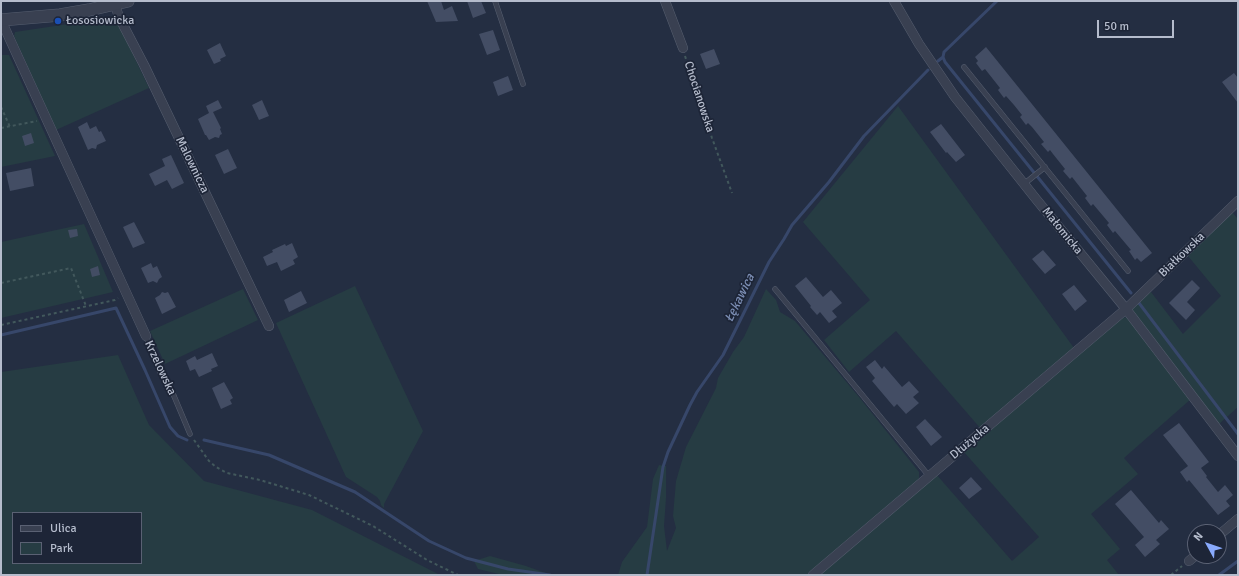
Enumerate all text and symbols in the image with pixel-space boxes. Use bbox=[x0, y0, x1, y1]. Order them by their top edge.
scale bar bbox=[1099, 12, 1176, 38]
place label: Łososiowicka bbox=[66, 14, 134, 28]
marker: Łososiowicka bbox=[53, 16, 63, 26]
text: 50 m bbox=[1104, 19, 1129, 34]
street label: Chocianowska bbox=[681, 60, 717, 134]
street label: Malownicza bbox=[172, 134, 212, 196]
street label: Małomicka bbox=[1039, 204, 1085, 258]
street label: Białkowska bbox=[1156, 229, 1208, 281]
water label: Łękawica bbox=[722, 271, 758, 325]
street label: Krzelowska bbox=[141, 338, 179, 398]
street label: Dłużycka bbox=[947, 421, 993, 463]
legend bbox=[12, 512, 142, 564]
text: Ulica bbox=[50, 521, 77, 536]
north arrow bbox=[1187, 524, 1227, 564]
text: N bbox=[1191, 529, 1206, 544]
text: Park bbox=[50, 541, 73, 556]

